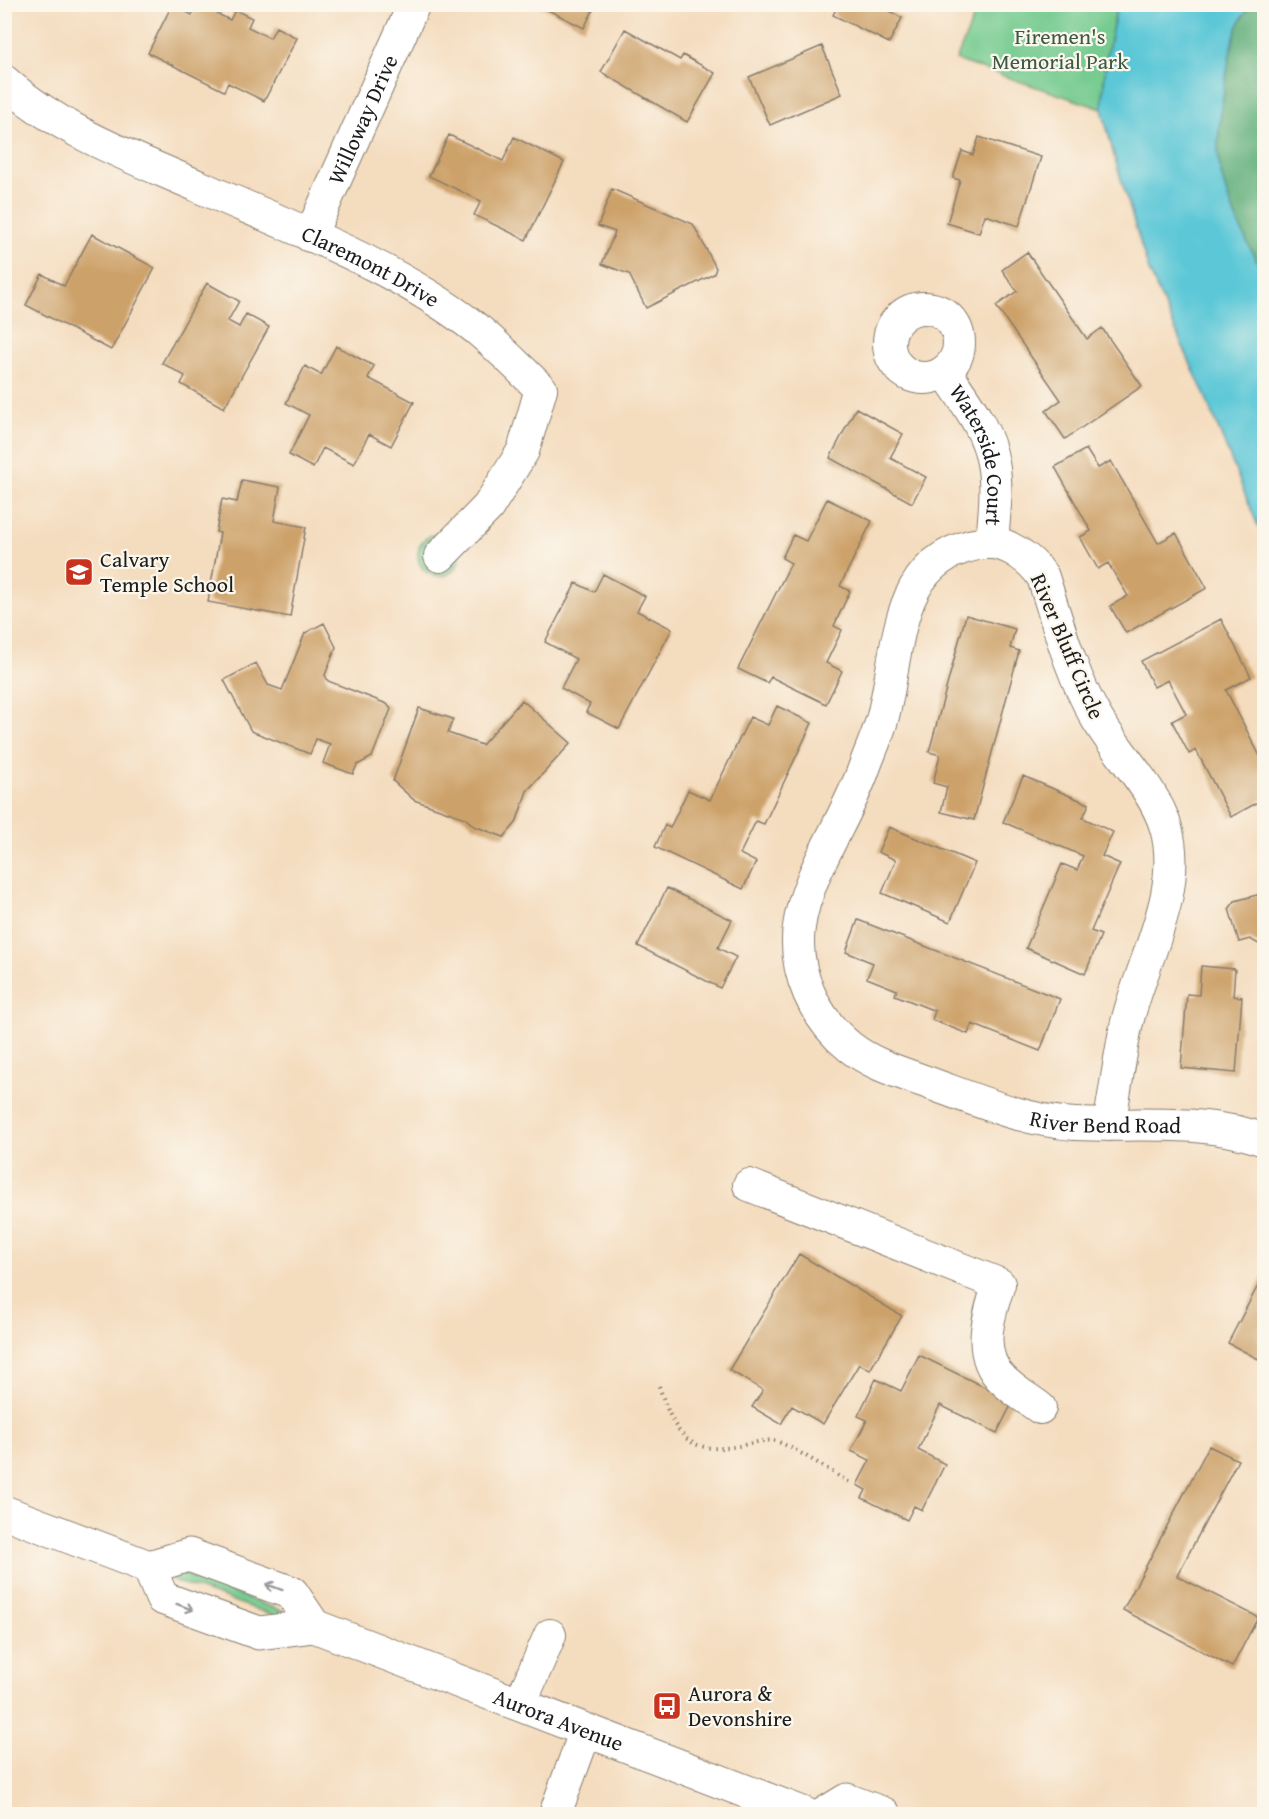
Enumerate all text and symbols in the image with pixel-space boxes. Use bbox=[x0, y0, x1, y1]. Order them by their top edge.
park label: Firemen's Memorial Park bbox=[992, 20, 1129, 77]
street label: Willoway Drive bbox=[319, 49, 405, 189]
street label: Claremont Drive bbox=[297, 217, 446, 315]
street label: Waterside Court bbox=[942, 377, 1011, 527]
place label: Calvary Temple School bbox=[100, 543, 234, 600]
school or university icon: Calvary Temple School bbox=[63, 556, 95, 588]
street label: River Bluff Circle bbox=[1023, 568, 1113, 724]
street label: River Bend Road bbox=[1027, 1102, 1182, 1141]
one-way arrow bbox=[266, 1580, 284, 1591]
one-way arrow bbox=[176, 1602, 194, 1613]
place label: Aurora & Devonshire bbox=[688, 1677, 792, 1734]
street label: Aurora Avenue bbox=[489, 1680, 628, 1759]
bus stop icon: Aurora & Devonshire bbox=[651, 1690, 683, 1722]

